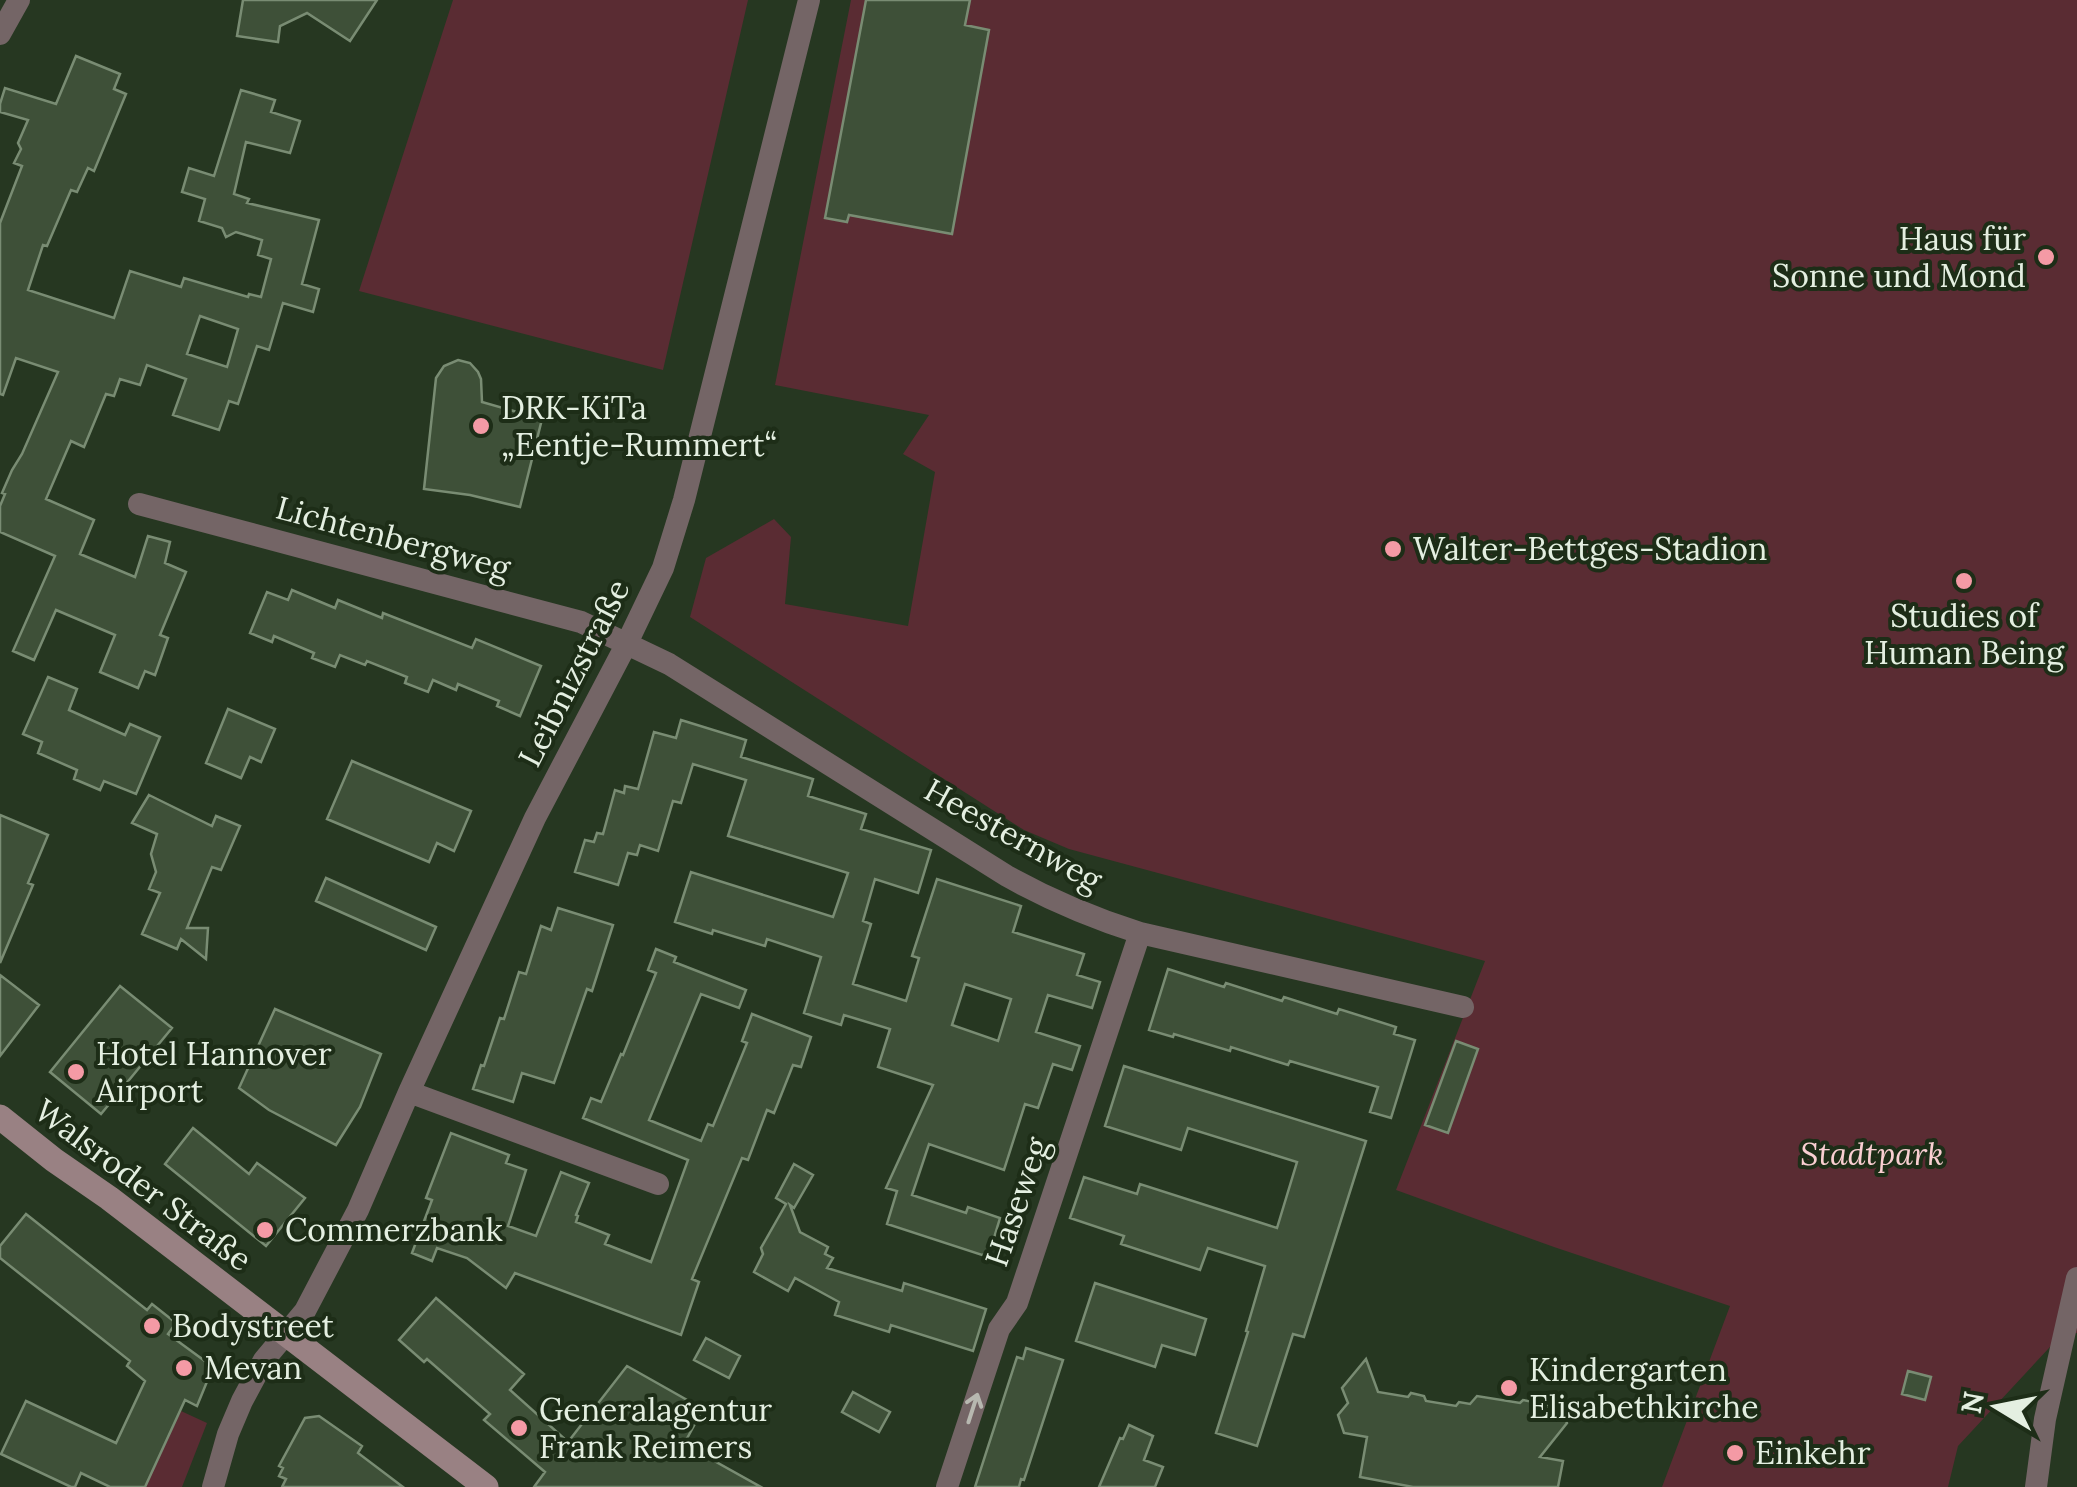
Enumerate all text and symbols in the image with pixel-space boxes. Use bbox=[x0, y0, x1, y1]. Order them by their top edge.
place label: Haus für Sonne und Mond bbox=[1772, 218, 2026, 296]
marker: Haus für Sonne und Mond bbox=[2035, 246, 2057, 268]
place label: DRK-KiTa „Eentje-Rummert“ bbox=[501, 387, 777, 465]
marker: DRK-KiTa „Eentje-Rummert“ bbox=[470, 415, 492, 437]
street label: Lichtenbergweg bbox=[272, 487, 516, 589]
place label: Walter-Bettges-Stadion bbox=[1413, 528, 1767, 569]
marker: Walter-Bettges-Stadion bbox=[1382, 538, 1404, 560]
marker: Studies of Human Being bbox=[1953, 570, 1975, 592]
street label: Leibnizstraße bbox=[509, 572, 638, 773]
place label: Studies of Human Being bbox=[1864, 595, 2065, 673]
street label: Heesternweg bbox=[917, 769, 1110, 901]
place label: Hotel Hannover Airport bbox=[95, 1033, 332, 1111]
marker: Hotel Hannover Airport bbox=[65, 1061, 87, 1083]
street label: Walsroder Straße bbox=[27, 1090, 260, 1280]
street label: Haseweg bbox=[975, 1131, 1058, 1272]
park label: Stadtpark bbox=[1800, 1133, 1944, 1174]
place label: Commerzbank bbox=[285, 1209, 503, 1250]
marker: Commerzbank bbox=[254, 1219, 276, 1241]
place label: Bodystreet bbox=[172, 1305, 335, 1346]
marker: Bodystreet bbox=[141, 1315, 163, 1337]
place label: Mevan bbox=[204, 1347, 302, 1388]
place label: Kindergarten Elisabethkirche bbox=[1529, 1349, 1759, 1427]
marker: Mevan bbox=[173, 1357, 195, 1379]
north arrow bbox=[1947, 1357, 2047, 1457]
marker: Kindergarten Elisabethkirche bbox=[1498, 1377, 1520, 1399]
place label: Generalagentur Frank Reimers bbox=[539, 1389, 772, 1467]
text: N bbox=[1953, 1389, 1992, 1416]
one-way arrow bbox=[966, 1393, 984, 1425]
marker: Generalagentur Frank Reimers bbox=[508, 1417, 530, 1439]
place label: Einkehr bbox=[1755, 1432, 1871, 1473]
marker: Einkehr bbox=[1724, 1442, 1746, 1464]

